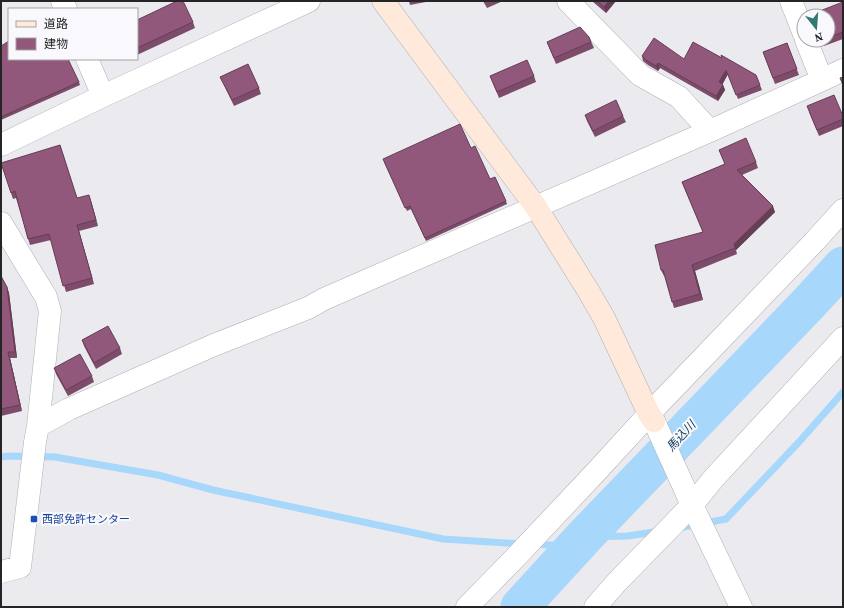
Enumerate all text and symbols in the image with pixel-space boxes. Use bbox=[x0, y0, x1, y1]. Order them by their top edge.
legend bbox=[8, 8, 138, 60]
north arrow bbox=[796, 8, 836, 48]
text: 道路 bbox=[44, 16, 68, 32]
text: N bbox=[813, 29, 825, 45]
text: 建物 bbox=[44, 36, 68, 52]
water label: 馬込川 bbox=[663, 416, 700, 455]
place label: 西部免許センター bbox=[42, 512, 130, 527]
marker: 西部免許センター bbox=[29, 514, 39, 524]

